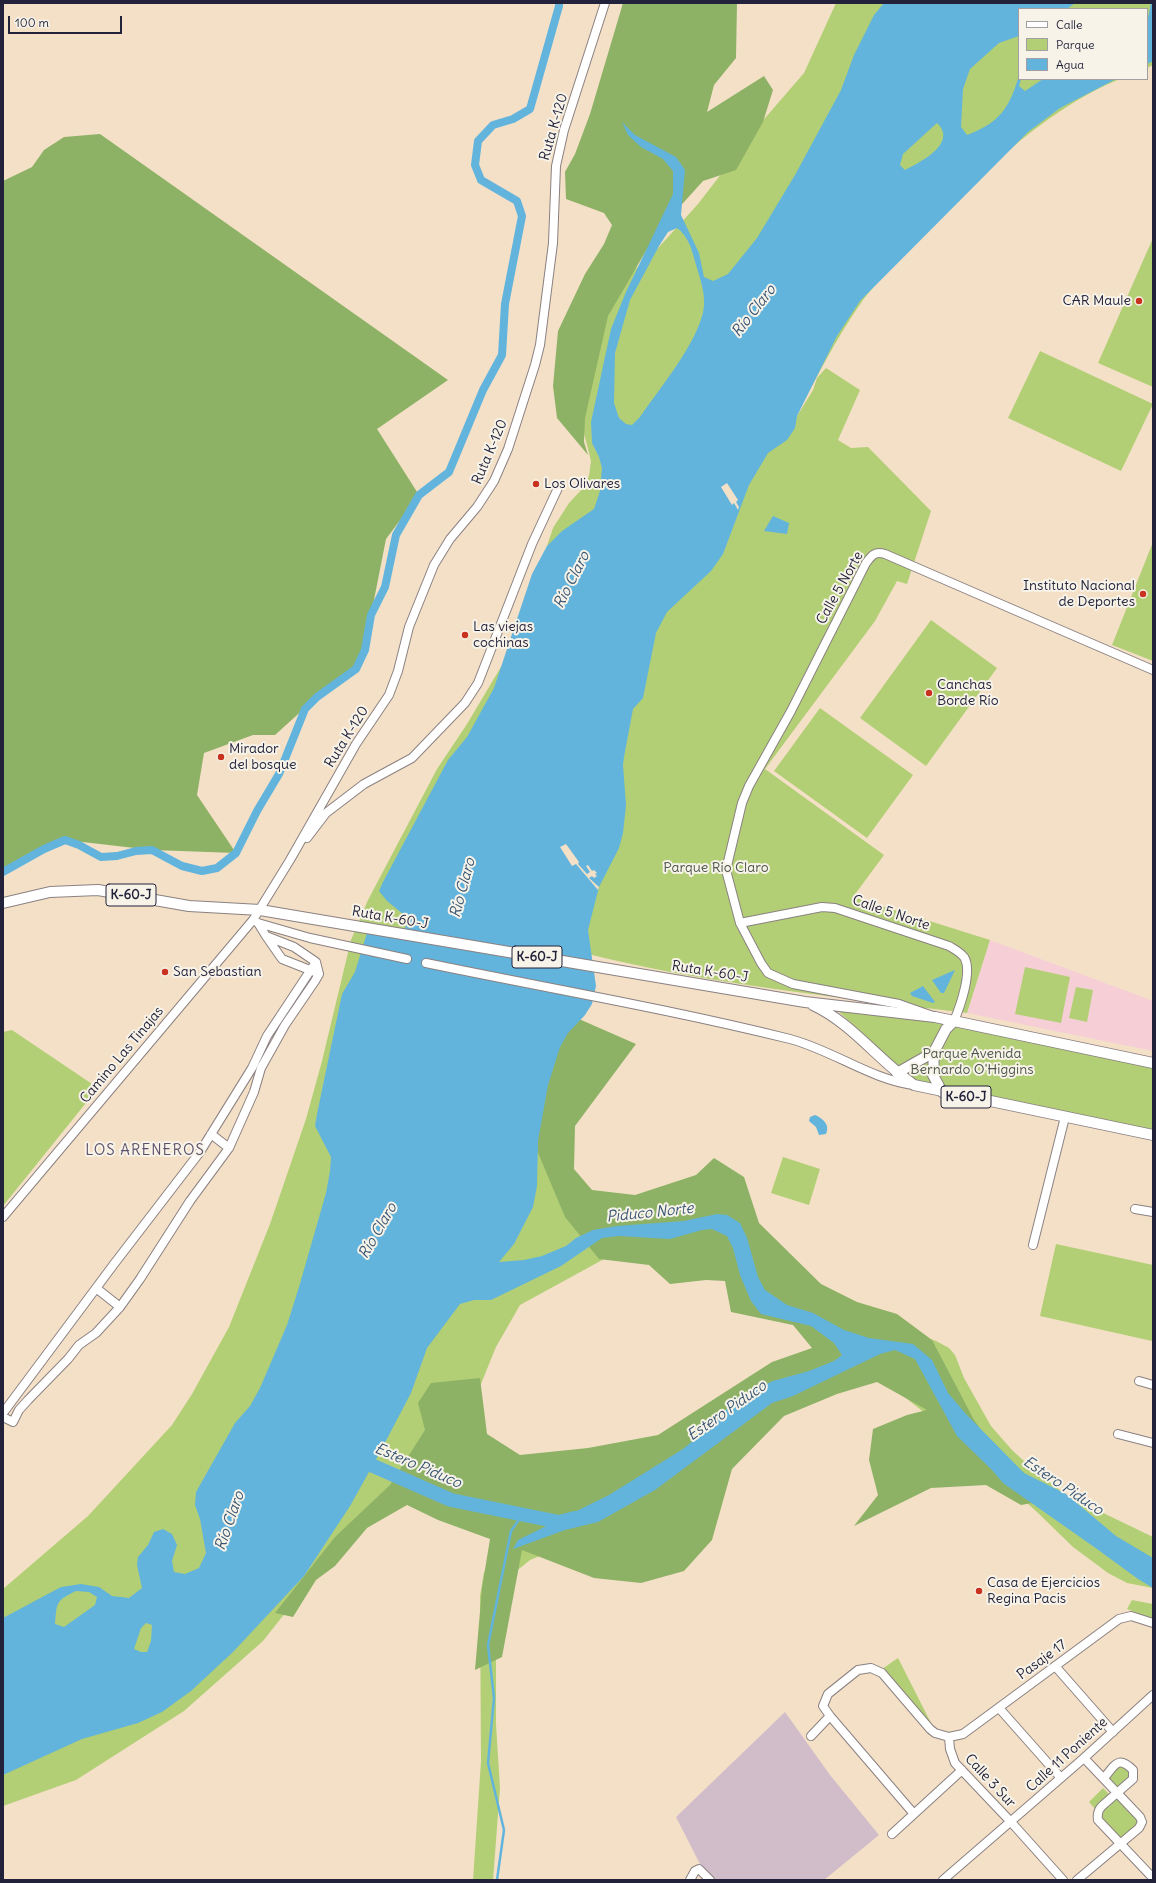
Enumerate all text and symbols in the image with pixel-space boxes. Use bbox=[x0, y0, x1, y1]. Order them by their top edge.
scale bar bbox=[10, 8, 124, 34]
legend bbox=[1018, 8, 1148, 80]
text: 100 m bbox=[15, 15, 49, 30]
text: Calle bbox=[1056, 17, 1083, 32]
text: Parque bbox=[1056, 37, 1095, 52]
text: Agua bbox=[1056, 57, 1084, 72]
street label: Ruta K-120 bbox=[536, 91, 572, 163]
water label: Río Claro bbox=[728, 281, 780, 341]
place label: CAR Maule bbox=[1063, 293, 1131, 309]
marker: CAR Maule bbox=[1134, 296, 1144, 306]
street label: Ruta K-120 bbox=[469, 417, 511, 487]
place label: Los Olivares bbox=[544, 476, 620, 492]
marker: Los Olivares bbox=[531, 479, 541, 489]
water label: Río Claro bbox=[550, 549, 594, 611]
street label: Calle 5 Norte bbox=[813, 549, 867, 627]
place label: Instituto Nacional de Deportes bbox=[1023, 578, 1135, 610]
marker: Instituto Nacional de Deportes bbox=[1138, 589, 1148, 599]
place label: Las viejas cochinas bbox=[473, 619, 533, 652]
marker: Las viejas cochinas bbox=[460, 630, 470, 640]
place label: Canchas Borde Río bbox=[937, 677, 999, 710]
marker: Canchas Borde Río bbox=[924, 688, 934, 698]
street label: Ruta K-120 bbox=[322, 703, 372, 771]
place label: Mirador del bosque bbox=[229, 741, 297, 774]
marker: Mirador del bosque bbox=[216, 752, 226, 762]
water label: Río Claro bbox=[446, 856, 480, 920]
park label: Parque Río Claro bbox=[663, 860, 769, 876]
road number: K-60-J bbox=[106, 884, 156, 906]
street label: Calle 5 Norte bbox=[850, 892, 932, 934]
street label: Ruta K-60-J bbox=[350, 903, 430, 933]
road number: K-60-J bbox=[512, 946, 562, 968]
street label: Ruta K-60-J bbox=[671, 958, 749, 986]
place label: San Sebastian bbox=[173, 964, 262, 980]
marker: San Sebastian bbox=[160, 967, 170, 977]
street label: Camino Las Tinajas bbox=[77, 1003, 167, 1107]
park label: Parque Avenida Bernardo O'Higgins bbox=[910, 1046, 1034, 1078]
road number: K-60-J bbox=[941, 1086, 991, 1108]
district label: LOS ARENEROS bbox=[85, 1142, 205, 1160]
water label: Piduco Norte bbox=[606, 1199, 694, 1227]
water label: Río Claro bbox=[355, 1200, 401, 1262]
water label: Estero Piduco bbox=[684, 1377, 770, 1445]
water label: Estero Piduco bbox=[372, 1440, 464, 1492]
water label: Estero Piduco bbox=[1020, 1453, 1106, 1519]
water label: Río Claro bbox=[212, 1489, 248, 1553]
place label: Casa de Ejercicios Regina Pacis bbox=[987, 1575, 1100, 1608]
marker: Casa de Ejercicios Regina Pacis bbox=[974, 1586, 984, 1596]
street label: Pasaje 17 bbox=[1014, 1636, 1070, 1684]
street label: Calle 11 Poniente bbox=[1023, 1714, 1111, 1796]
street label: Calle 3 Sur bbox=[961, 1751, 1019, 1811]

